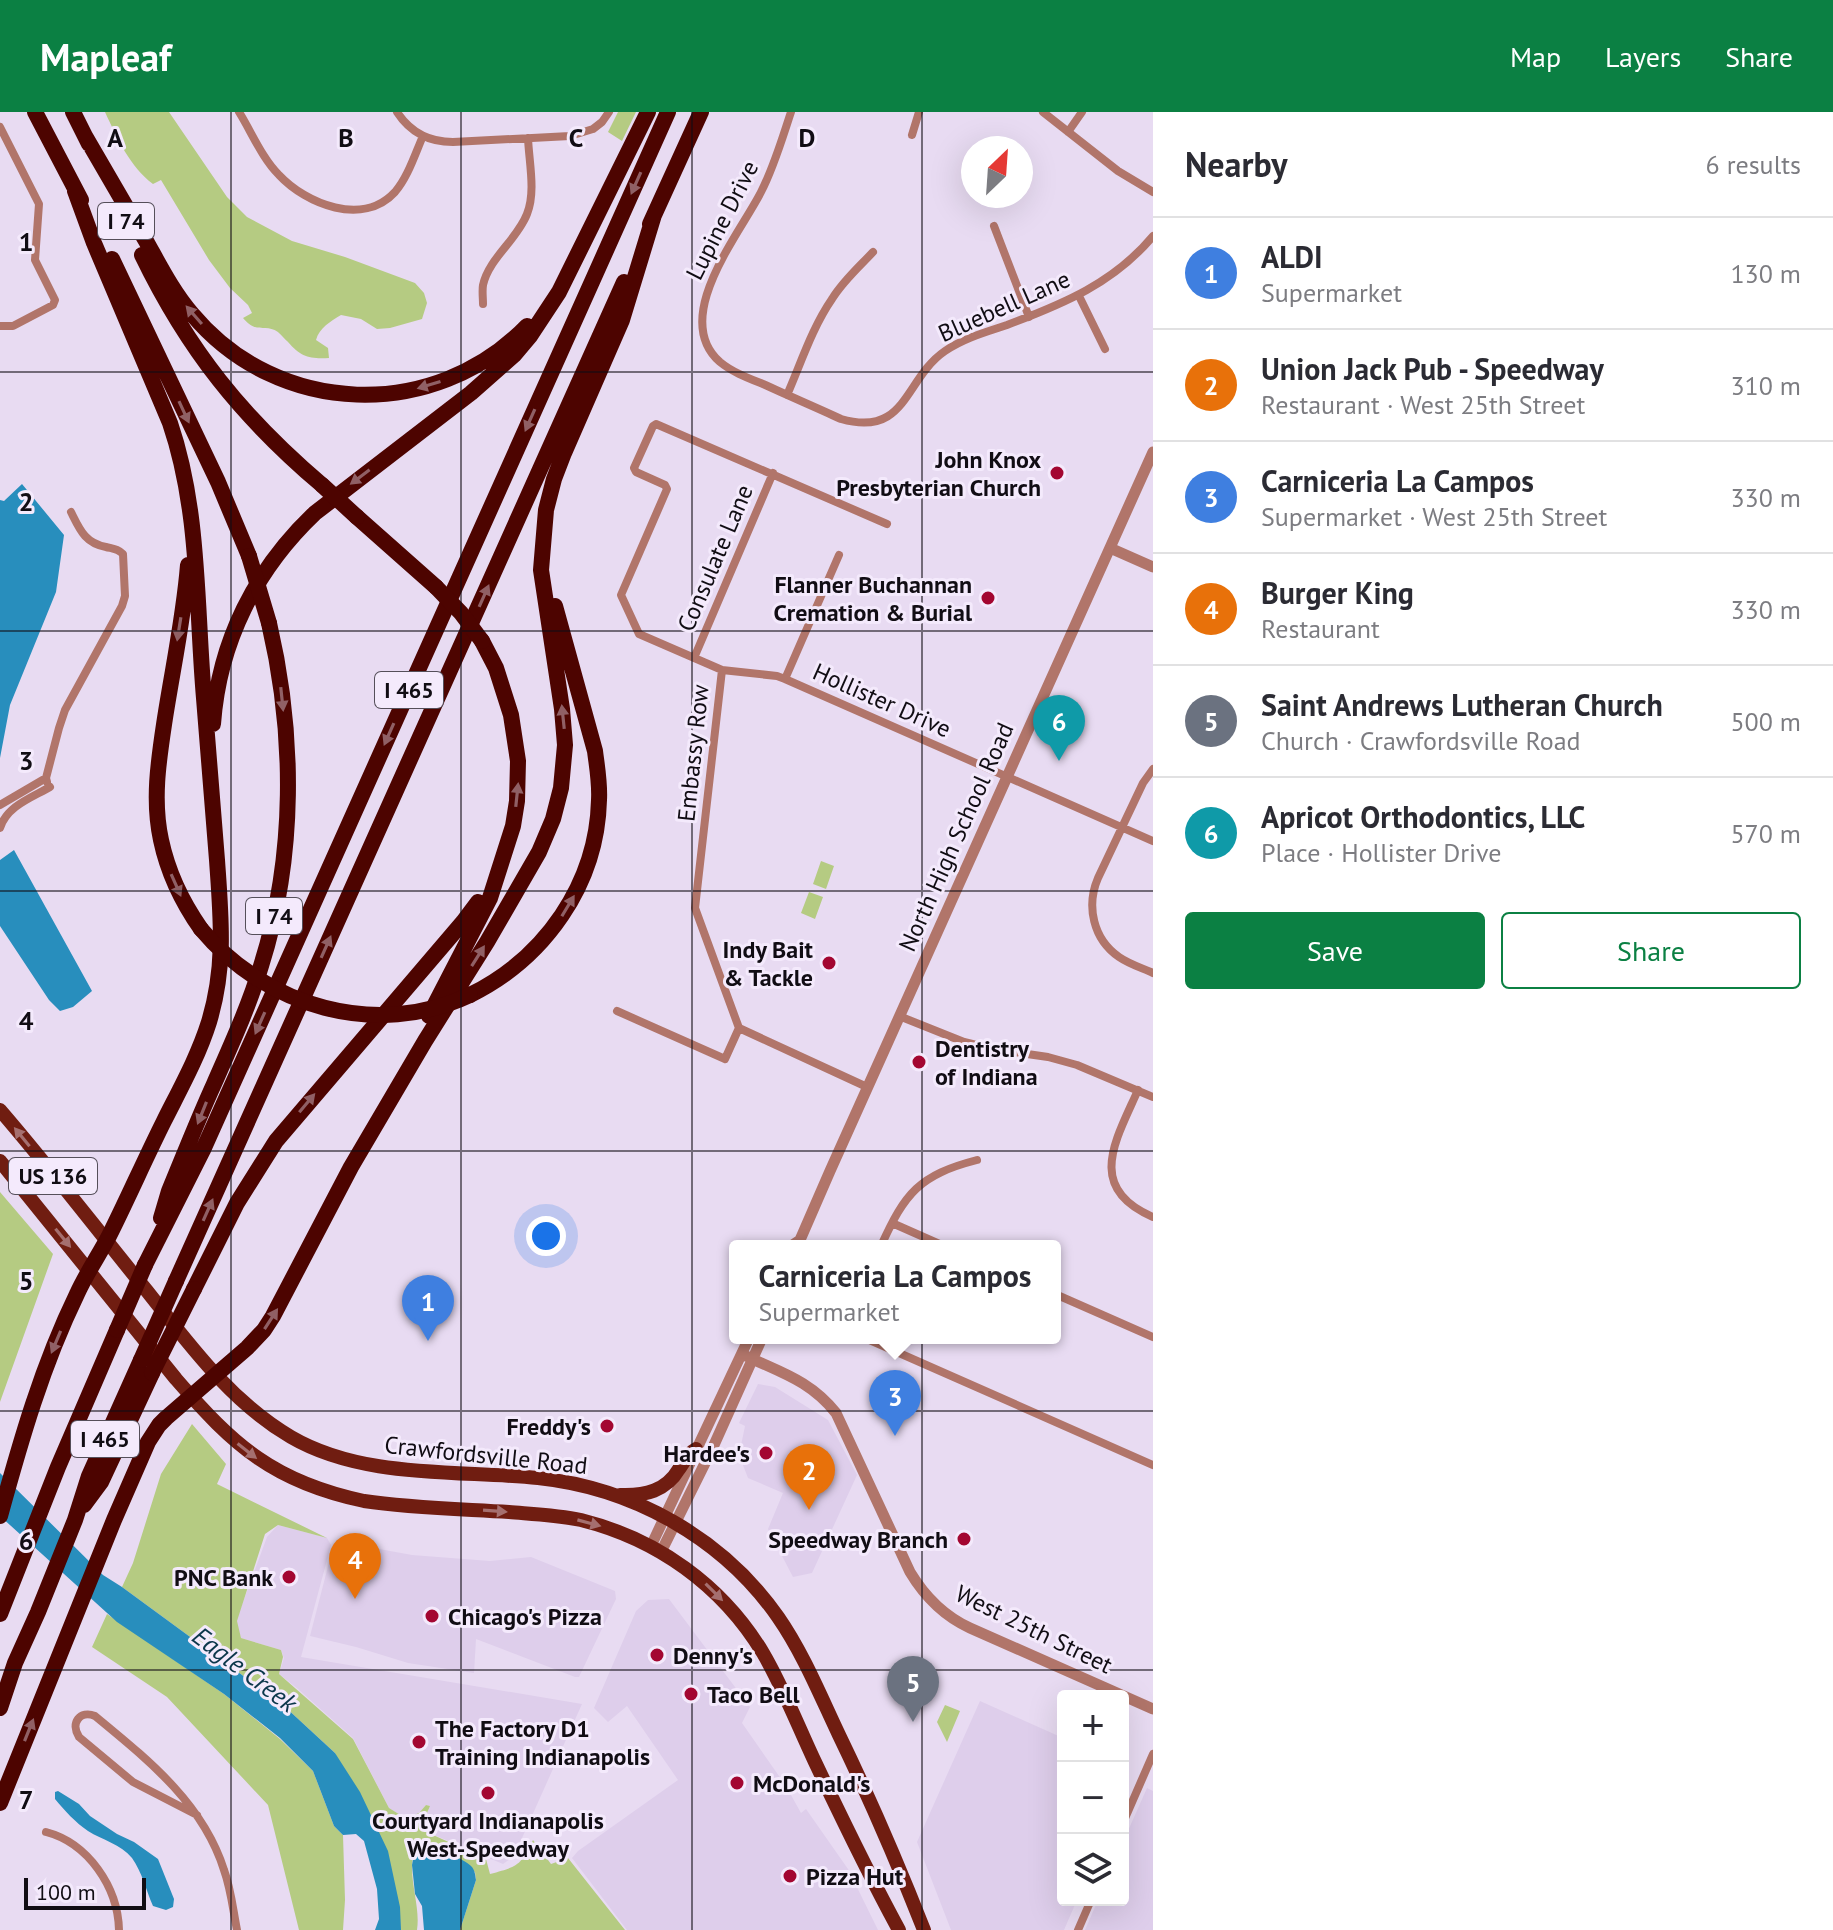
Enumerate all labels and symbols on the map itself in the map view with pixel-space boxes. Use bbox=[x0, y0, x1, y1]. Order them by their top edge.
text: A bbox=[107, 121, 123, 154]
text: B bbox=[338, 121, 354, 154]
text: C bbox=[569, 121, 583, 154]
text: D bbox=[799, 121, 815, 154]
north arrow bbox=[961, 136, 1033, 208]
street label: Lupine Drive bbox=[679, 155, 765, 285]
one-way arrow bbox=[630, 171, 643, 195]
road number: I 74 bbox=[98, 203, 154, 239]
text: 1 bbox=[19, 225, 33, 258]
street label: Bluebell Lane bbox=[933, 263, 1075, 349]
one-way arrow bbox=[186, 306, 203, 326]
one-way arrow bbox=[416, 379, 440, 392]
one-way arrow bbox=[177, 400, 191, 423]
one-way arrow bbox=[523, 409, 537, 432]
place label: John Knox Presbyterian Church bbox=[836, 444, 1041, 503]
marker: John Knox Presbyterian Church bbox=[1048, 464, 1066, 482]
one-way arrow bbox=[350, 468, 370, 484]
street label: Consulate Lane bbox=[670, 480, 760, 636]
text: 2 bbox=[19, 485, 33, 518]
place label: Flanner Buchannan Cremation & Burial bbox=[774, 569, 973, 628]
one-way arrow bbox=[477, 585, 490, 608]
marker: Flanner Buchannan Cremation & Burial bbox=[979, 589, 997, 607]
one-way arrow bbox=[172, 617, 185, 642]
street label: Hollister Drive bbox=[808, 656, 956, 744]
road number: I 465 bbox=[375, 672, 443, 708]
street label: Embassy Row bbox=[670, 683, 716, 823]
one-way arrow bbox=[276, 687, 289, 712]
pin: 6 bbox=[1033, 695, 1085, 761]
one-way arrow bbox=[556, 704, 569, 729]
street label: North High School Road bbox=[892, 718, 1020, 956]
one-way arrow bbox=[382, 722, 396, 746]
text: 3 bbox=[19, 744, 33, 777]
one-way arrow bbox=[511, 782, 524, 807]
one-way arrow bbox=[169, 873, 182, 896]
one-way arrow bbox=[561, 895, 575, 917]
road number: I 74 bbox=[246, 898, 302, 934]
place label: Indy Bait & Tackle bbox=[723, 934, 814, 993]
one-way arrow bbox=[320, 935, 333, 959]
one-way arrow bbox=[471, 945, 485, 967]
marker: Indy Bait & Tackle bbox=[820, 954, 838, 972]
text: 4 bbox=[19, 1004, 34, 1037]
one-way arrow bbox=[253, 1011, 266, 1034]
place label: Dentistry of Indiana bbox=[935, 1033, 1038, 1092]
marker: Dentistry of Indiana bbox=[910, 1053, 928, 1071]
one-way arrow bbox=[298, 1093, 315, 1113]
one-way arrow bbox=[195, 1101, 208, 1125]
one-way arrow bbox=[14, 1127, 31, 1147]
road number: US 136 bbox=[9, 1158, 97, 1194]
one-way arrow bbox=[202, 1198, 215, 1221]
your location bbox=[526, 1216, 566, 1256]
one-way arrow bbox=[54, 1228, 70, 1248]
text: 5 bbox=[19, 1264, 33, 1297]
pin: 1 bbox=[402, 1275, 454, 1341]
one-way arrow bbox=[263, 1308, 277, 1330]
one-way arrow bbox=[49, 1330, 62, 1354]
pin: 3 bbox=[869, 1370, 921, 1436]
place label: Freddy's bbox=[506, 1411, 591, 1442]
marker: Freddy's bbox=[598, 1417, 616, 1435]
road number: I 465 bbox=[71, 1421, 139, 1457]
street label: Crawfordsville Road bbox=[383, 1429, 589, 1481]
place label: Hardee's bbox=[664, 1438, 750, 1469]
one-way arrow bbox=[237, 1442, 257, 1458]
marker: Hardee's bbox=[757, 1444, 775, 1462]
pin: 2 bbox=[783, 1444, 835, 1510]
one-way arrow bbox=[483, 1505, 508, 1518]
one-way arrow bbox=[578, 1517, 602, 1530]
text: 6 bbox=[19, 1524, 33, 1557]
place label: Speedway Branch bbox=[768, 1524, 948, 1555]
marker: Speedway Branch bbox=[955, 1530, 973, 1548]
pin: 4 bbox=[329, 1533, 381, 1599]
place label: PNC Bank bbox=[174, 1562, 273, 1593]
marker: PNC Bank bbox=[280, 1568, 298, 1586]
street label: West 25th Street bbox=[950, 1578, 1118, 1680]
one-way arrow bbox=[704, 1582, 723, 1601]
place label: Chicago's Pizza bbox=[448, 1601, 602, 1632]
marker: Chicago's Pizza bbox=[423, 1607, 441, 1625]
water label: Eagle Creek bbox=[186, 1619, 305, 1720]
place label: Denny's bbox=[673, 1640, 753, 1671]
marker: Denny's bbox=[648, 1646, 666, 1664]
pin: 5 bbox=[887, 1656, 939, 1722]
place label: Taco Bell bbox=[707, 1679, 800, 1710]
marker: Taco Bell bbox=[682, 1685, 700, 1703]
place label: The Factory D1 Training Indianapolis bbox=[435, 1713, 650, 1772]
one-way arrow bbox=[23, 1718, 36, 1742]
marker: The Factory D1 Training Indianapolis bbox=[410, 1733, 428, 1751]
place label: McDonald's bbox=[753, 1768, 870, 1799]
marker: McDonald's bbox=[728, 1774, 746, 1792]
text: 7 bbox=[19, 1783, 33, 1816]
marker: Courtyard Indianapolis West-Speedway bbox=[479, 1784, 497, 1802]
place label: Courtyard Indianapolis West-Speedway bbox=[372, 1805, 604, 1864]
place label: Pizza Hut bbox=[806, 1861, 904, 1892]
marker: Pizza Hut bbox=[781, 1867, 799, 1885]
scale bar bbox=[24, 1874, 146, 1910]

